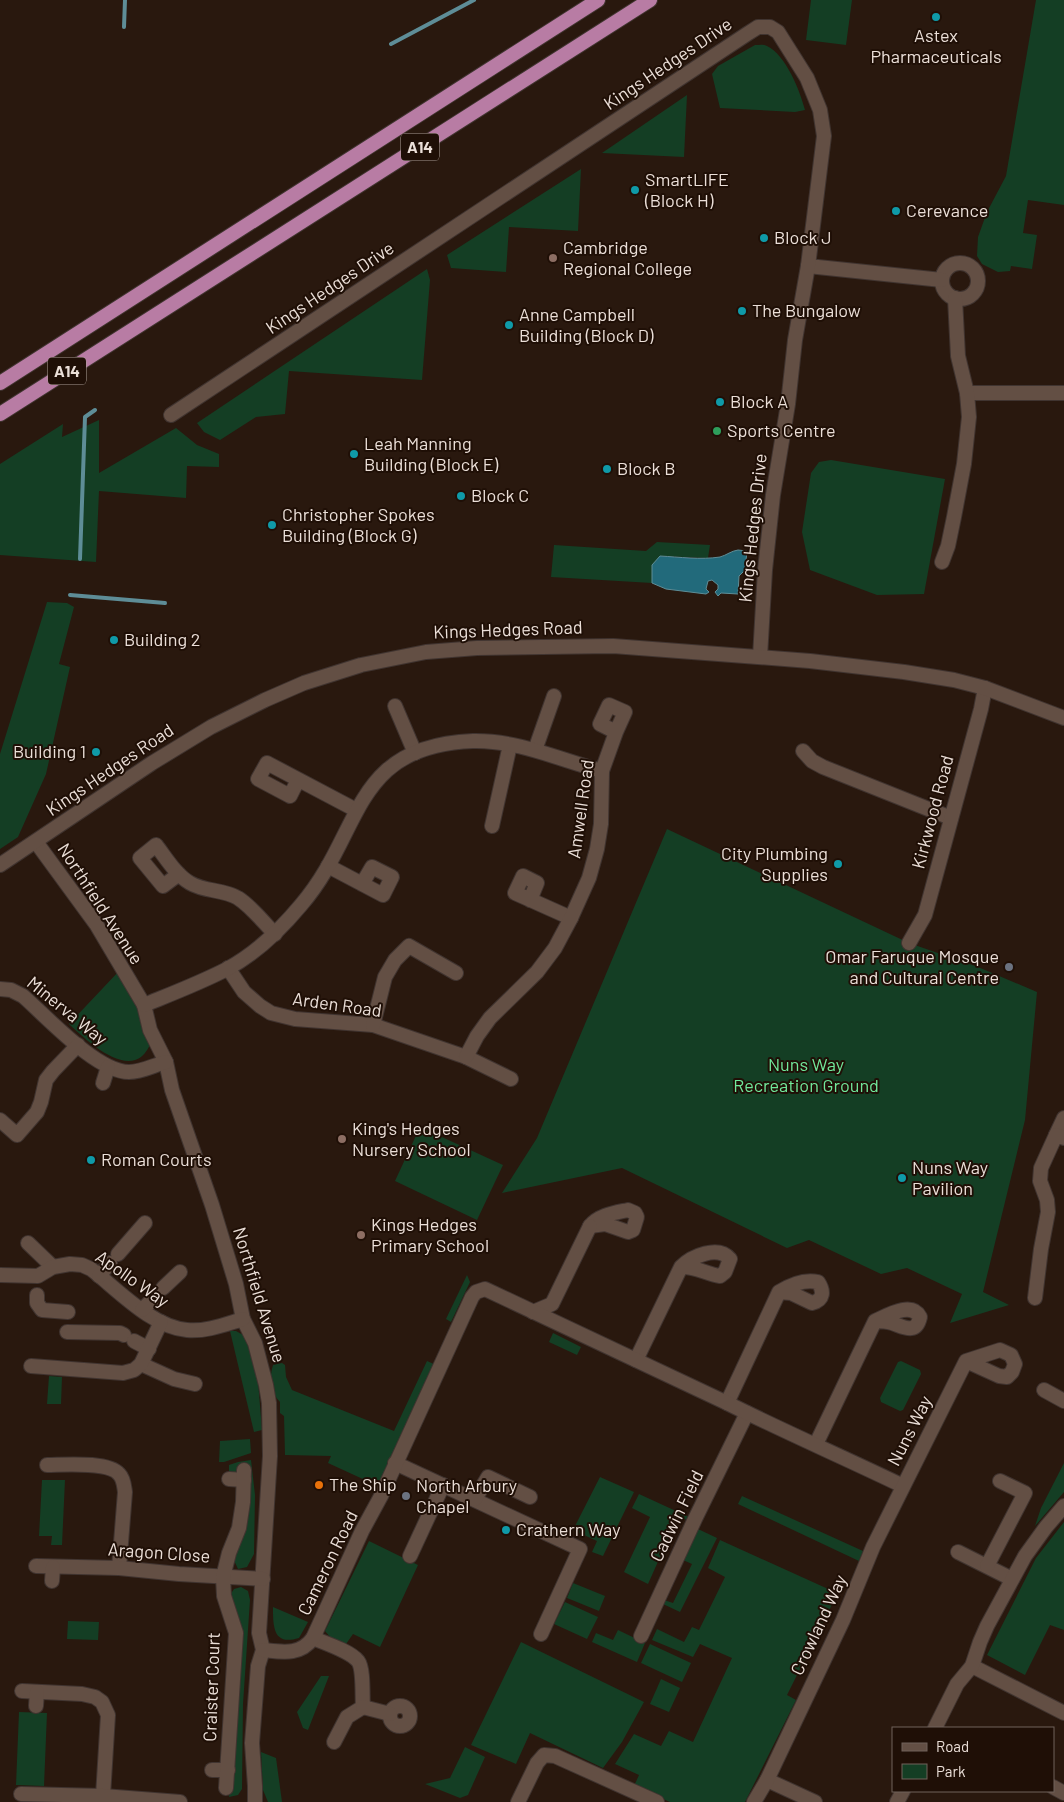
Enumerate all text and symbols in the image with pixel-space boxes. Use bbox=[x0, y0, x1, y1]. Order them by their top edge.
marker: Astex Pharmaceuticals bbox=[930, 11, 942, 23]
street label: Kings Hedges Drive bbox=[599, 12, 736, 114]
place label: Astex Pharmaceuticals bbox=[870, 24, 1002, 67]
road number: A14 bbox=[401, 134, 439, 160]
place label: SmartLIFE (Block H) bbox=[644, 168, 729, 211]
marker: SmartLIFE (Block H) bbox=[629, 184, 641, 196]
place label: Cerevance bbox=[906, 199, 988, 221]
marker: Cerevance bbox=[890, 205, 902, 217]
place label: Block J bbox=[774, 226, 832, 248]
marker: Block J bbox=[758, 232, 770, 244]
street label: Kings Hedges Drive bbox=[261, 236, 398, 338]
place label: Cambridge Regional College bbox=[563, 236, 692, 279]
marker: Cambridge Regional College bbox=[547, 252, 559, 264]
place label: The Bungalow bbox=[752, 299, 861, 321]
place label: Anne Campbell Building (Block D) bbox=[519, 303, 654, 346]
marker: The Bungalow bbox=[736, 305, 748, 317]
marker: Anne Campbell Building (Block D) bbox=[503, 319, 515, 331]
road number: A14 bbox=[48, 358, 86, 384]
place label: Block A bbox=[730, 390, 788, 412]
marker: Block A bbox=[714, 396, 726, 408]
place label: Sports Centre bbox=[727, 419, 836, 441]
marker: Sports Centre bbox=[711, 425, 723, 437]
place label: Leah Manning Building (Block E) bbox=[364, 432, 499, 475]
marker: Leah Manning Building (Block E) bbox=[348, 448, 360, 460]
street label: Kings Hedges Drive bbox=[733, 452, 771, 603]
place label: Block B bbox=[617, 457, 676, 479]
marker: Block B bbox=[601, 463, 613, 475]
place label: Block C bbox=[471, 484, 529, 506]
marker: Block C bbox=[455, 490, 467, 502]
place label: Christopher Spokes Building (Block G) bbox=[282, 503, 435, 546]
marker: Christopher Spokes Building (Block G) bbox=[266, 519, 278, 531]
street label: Kings Hedges Road bbox=[433, 615, 583, 643]
place label: Building 2 bbox=[124, 628, 200, 650]
marker: Building 2 bbox=[108, 634, 120, 646]
street label: Kings Hedges Road bbox=[41, 718, 178, 820]
place label: Building 1 bbox=[13, 740, 86, 762]
marker: Building 1 bbox=[90, 746, 102, 758]
street label: Kirkwood Road bbox=[906, 753, 958, 871]
street label: Amwell Road bbox=[562, 758, 598, 860]
street label: Northfield Avenue bbox=[53, 839, 148, 968]
place label: City Plumbing Supplies bbox=[721, 842, 828, 885]
marker: City Plumbing Supplies bbox=[832, 858, 844, 870]
place label: Omar Faruque Mosque and Cultural Centre bbox=[825, 945, 999, 988]
marker: Omar Faruque Mosque and Cultural Centre bbox=[1003, 961, 1015, 973]
street label: Minerva Way bbox=[23, 971, 112, 1049]
street label: Arden Road bbox=[291, 987, 383, 1021]
park label: Nuns Way Recreation Ground bbox=[733, 1053, 879, 1096]
place label: King's Hedges Nursery School bbox=[352, 1117, 471, 1160]
marker: King's Hedges Nursery School bbox=[336, 1133, 348, 1145]
place label: Roman Courts bbox=[101, 1148, 212, 1170]
marker: Roman Courts bbox=[85, 1154, 97, 1166]
place label: Nuns Way Pavilion bbox=[912, 1156, 988, 1199]
marker: Nuns Way Pavilion bbox=[896, 1172, 908, 1184]
place label: Kings Hedges Primary School bbox=[371, 1213, 489, 1256]
street label: Northfield Avenue bbox=[229, 1224, 291, 1365]
marker: Kings Hedges Primary School bbox=[355, 1229, 367, 1241]
street label: Apollo Way bbox=[92, 1245, 174, 1311]
street label: Nuns Way bbox=[882, 1392, 936, 1469]
street label: Cadwin Field bbox=[644, 1466, 708, 1565]
place label: The Ship bbox=[329, 1473, 397, 1495]
place label: North Arbury Chapel bbox=[416, 1474, 517, 1517]
marker: The Ship bbox=[313, 1479, 325, 1491]
marker: North Arbury Chapel bbox=[400, 1490, 412, 1502]
street label: Cameron Road bbox=[292, 1507, 362, 1618]
place label: Crathern Way bbox=[516, 1518, 620, 1540]
marker: Crathern Way bbox=[500, 1524, 512, 1536]
street label: Aragon Close bbox=[107, 1537, 211, 1567]
street label: Crowland Way bbox=[785, 1571, 851, 1678]
street label: Craister Court bbox=[198, 1632, 224, 1742]
legend bbox=[892, 1727, 1054, 1792]
text: Road bbox=[936, 1737, 969, 1755]
text: Park bbox=[936, 1762, 966, 1780]

